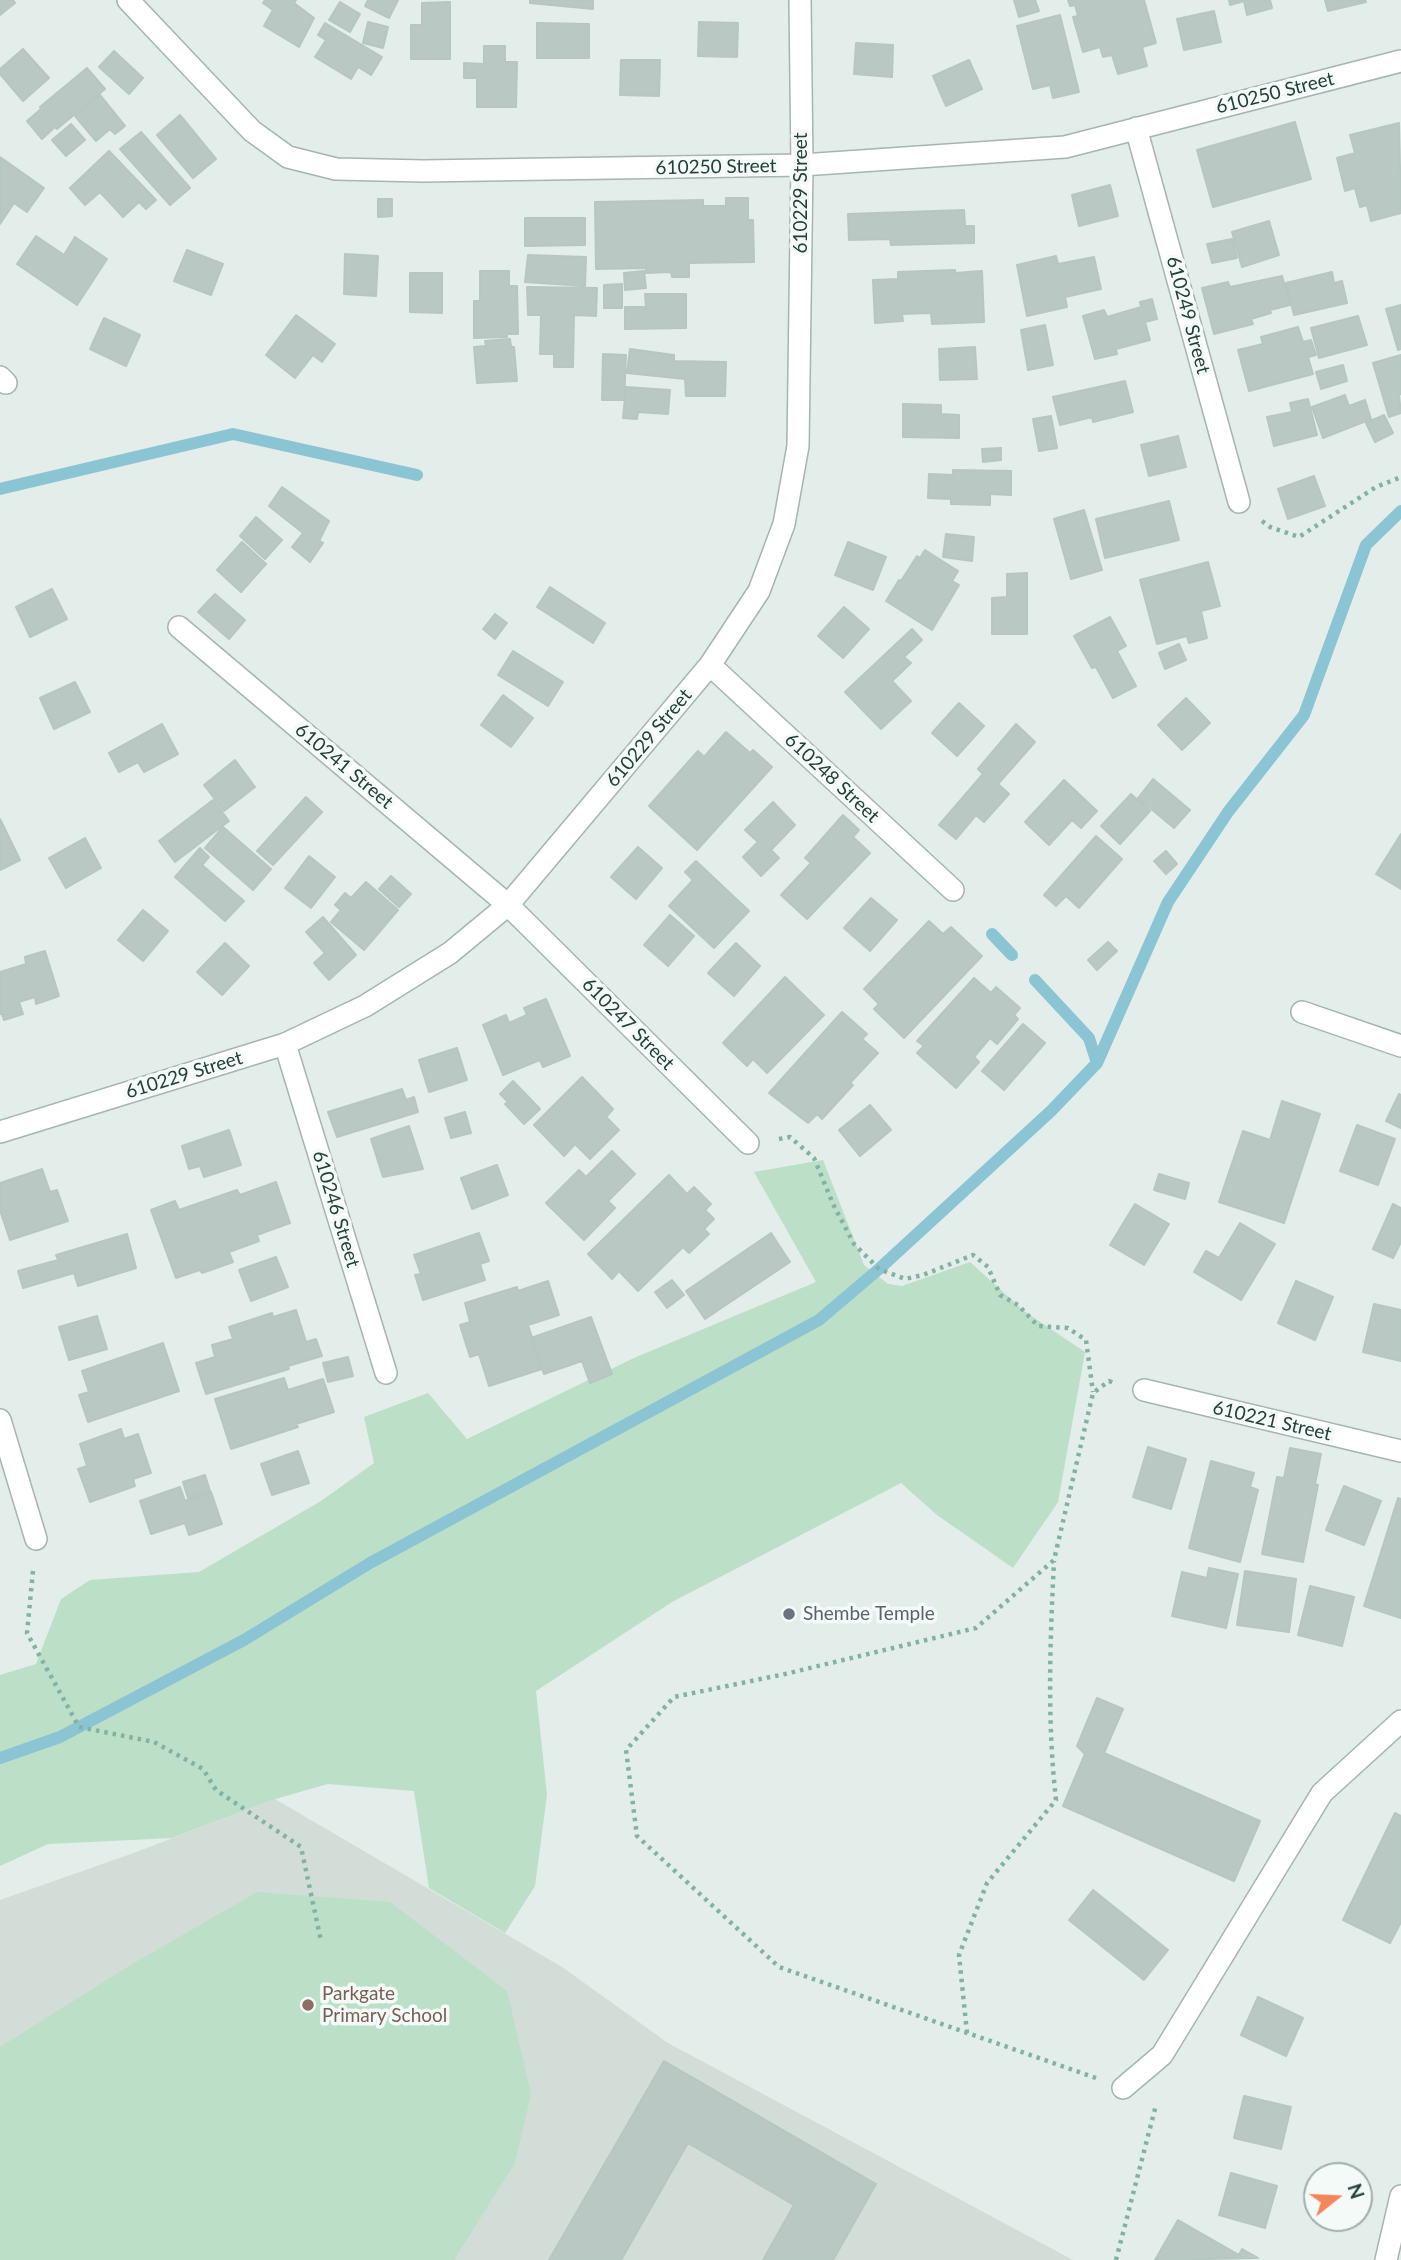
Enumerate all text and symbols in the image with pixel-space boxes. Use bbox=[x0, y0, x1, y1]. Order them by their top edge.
street label: 610250 Street bbox=[1214, 67, 1336, 119]
street label: 610229 Street bbox=[790, 132, 812, 254]
street label: 610250 Street bbox=[655, 155, 777, 179]
street label: 610249 Street bbox=[1161, 254, 1215, 376]
street label: 610229 Street bbox=[601, 684, 697, 792]
street label: 610241 Street bbox=[290, 718, 398, 814]
street label: 610248 Street bbox=[780, 728, 884, 828]
street label: 610247 Street bbox=[577, 973, 679, 1075]
street label: 610229 Street bbox=[123, 1046, 245, 1104]
street label: 610246 Street bbox=[307, 1148, 365, 1270]
street label: 610221 Street bbox=[1210, 1396, 1334, 1446]
place label: Shembe Temple bbox=[803, 1603, 935, 1625]
marker: Shembe Temple bbox=[781, 1606, 797, 1622]
place label: Parkgate Primary School bbox=[322, 1983, 447, 2027]
marker: Parkgate Primary School bbox=[300, 1997, 316, 2013]
north arrow bbox=[1303, 2162, 1373, 2232]
text: N bbox=[1343, 2180, 1370, 2201]

